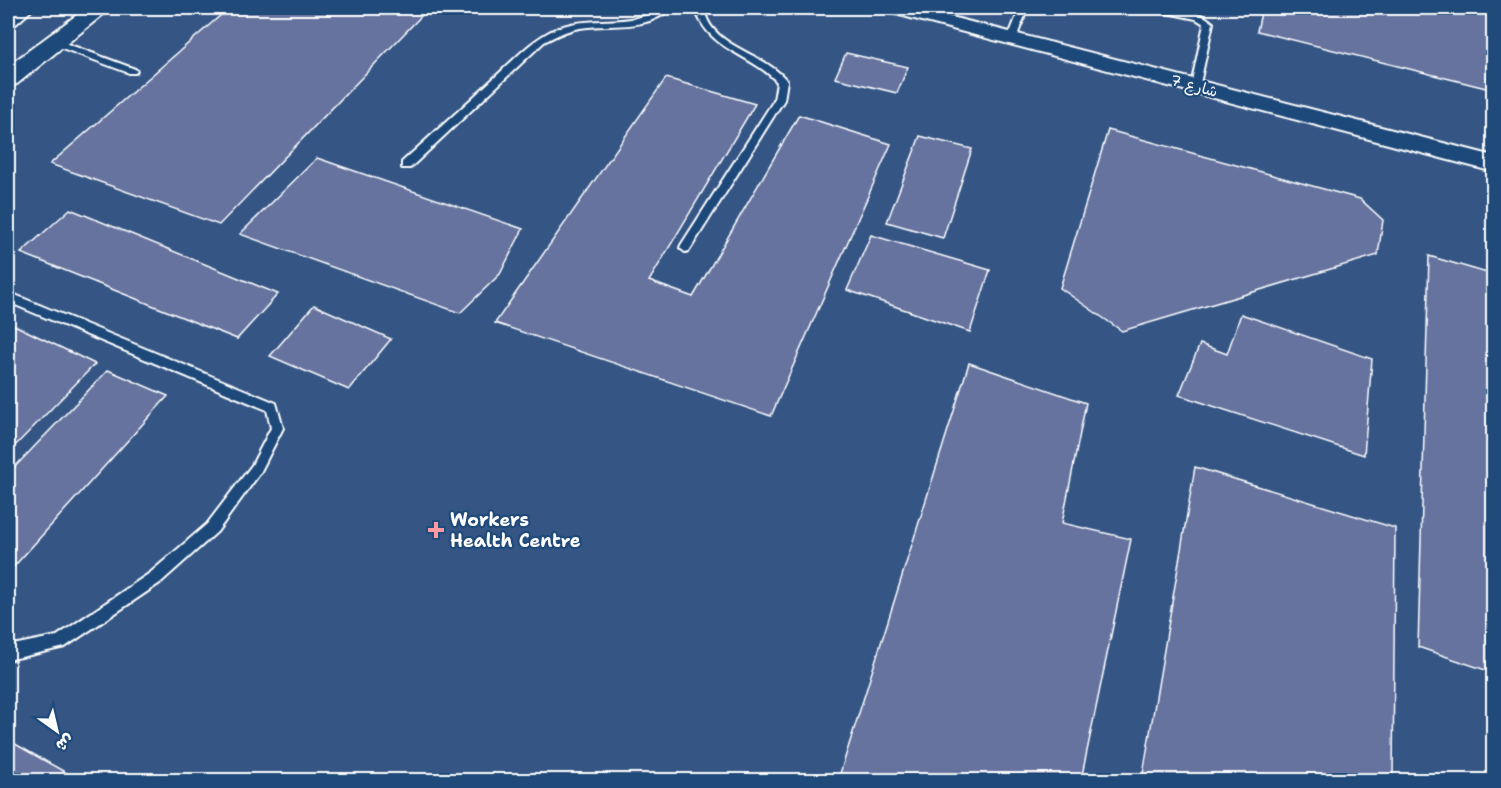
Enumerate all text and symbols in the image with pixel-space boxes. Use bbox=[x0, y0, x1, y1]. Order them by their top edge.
street label: شارع 7 bbox=[1168, 70, 1220, 102]
place label: Workers Health Centre bbox=[450, 508, 581, 553]
marker: Workers Health Centre bbox=[427, 521, 445, 539]
north arrow bbox=[27, 701, 87, 761]
text: ش bbox=[52, 729, 78, 757]

